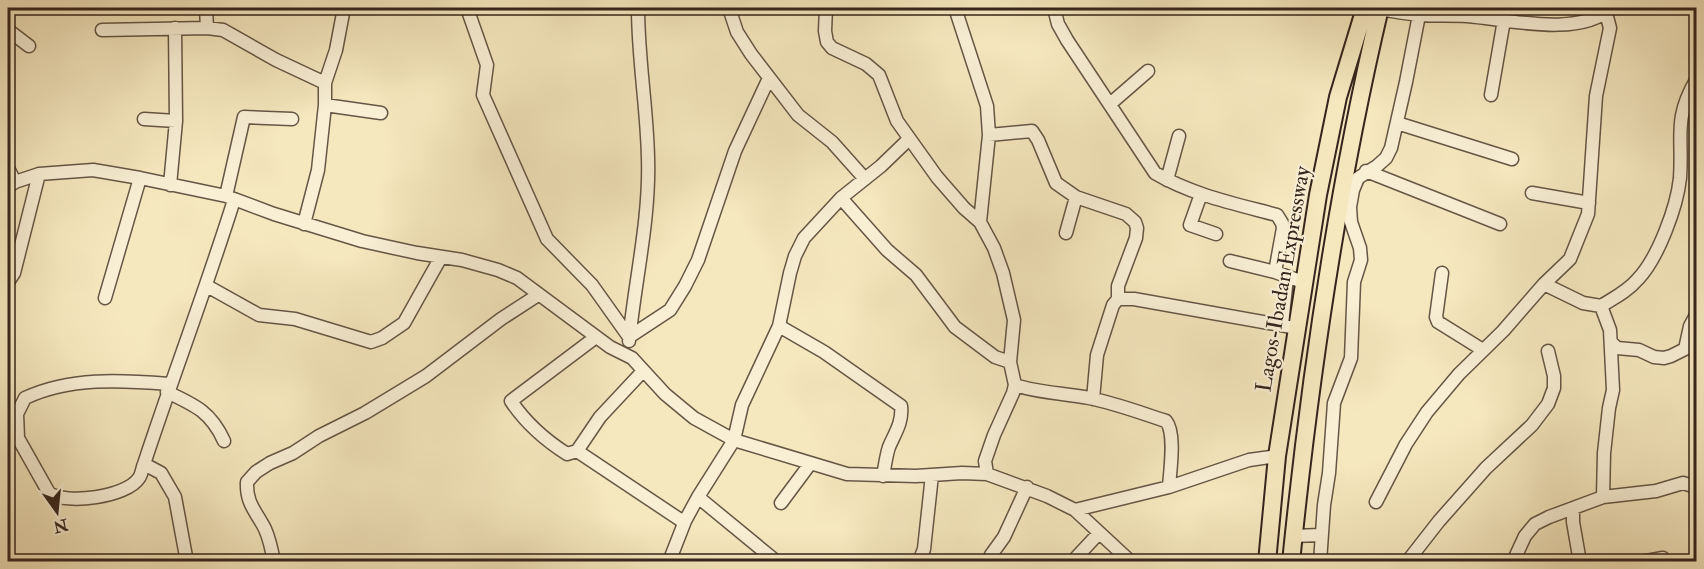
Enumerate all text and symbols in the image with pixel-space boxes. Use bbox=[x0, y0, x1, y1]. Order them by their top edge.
street label: Lagos-Ibadan Expressway bbox=[1249, 164, 1318, 394]
north arrow bbox=[27, 482, 87, 542]
text: N bbox=[50, 514, 71, 537]

